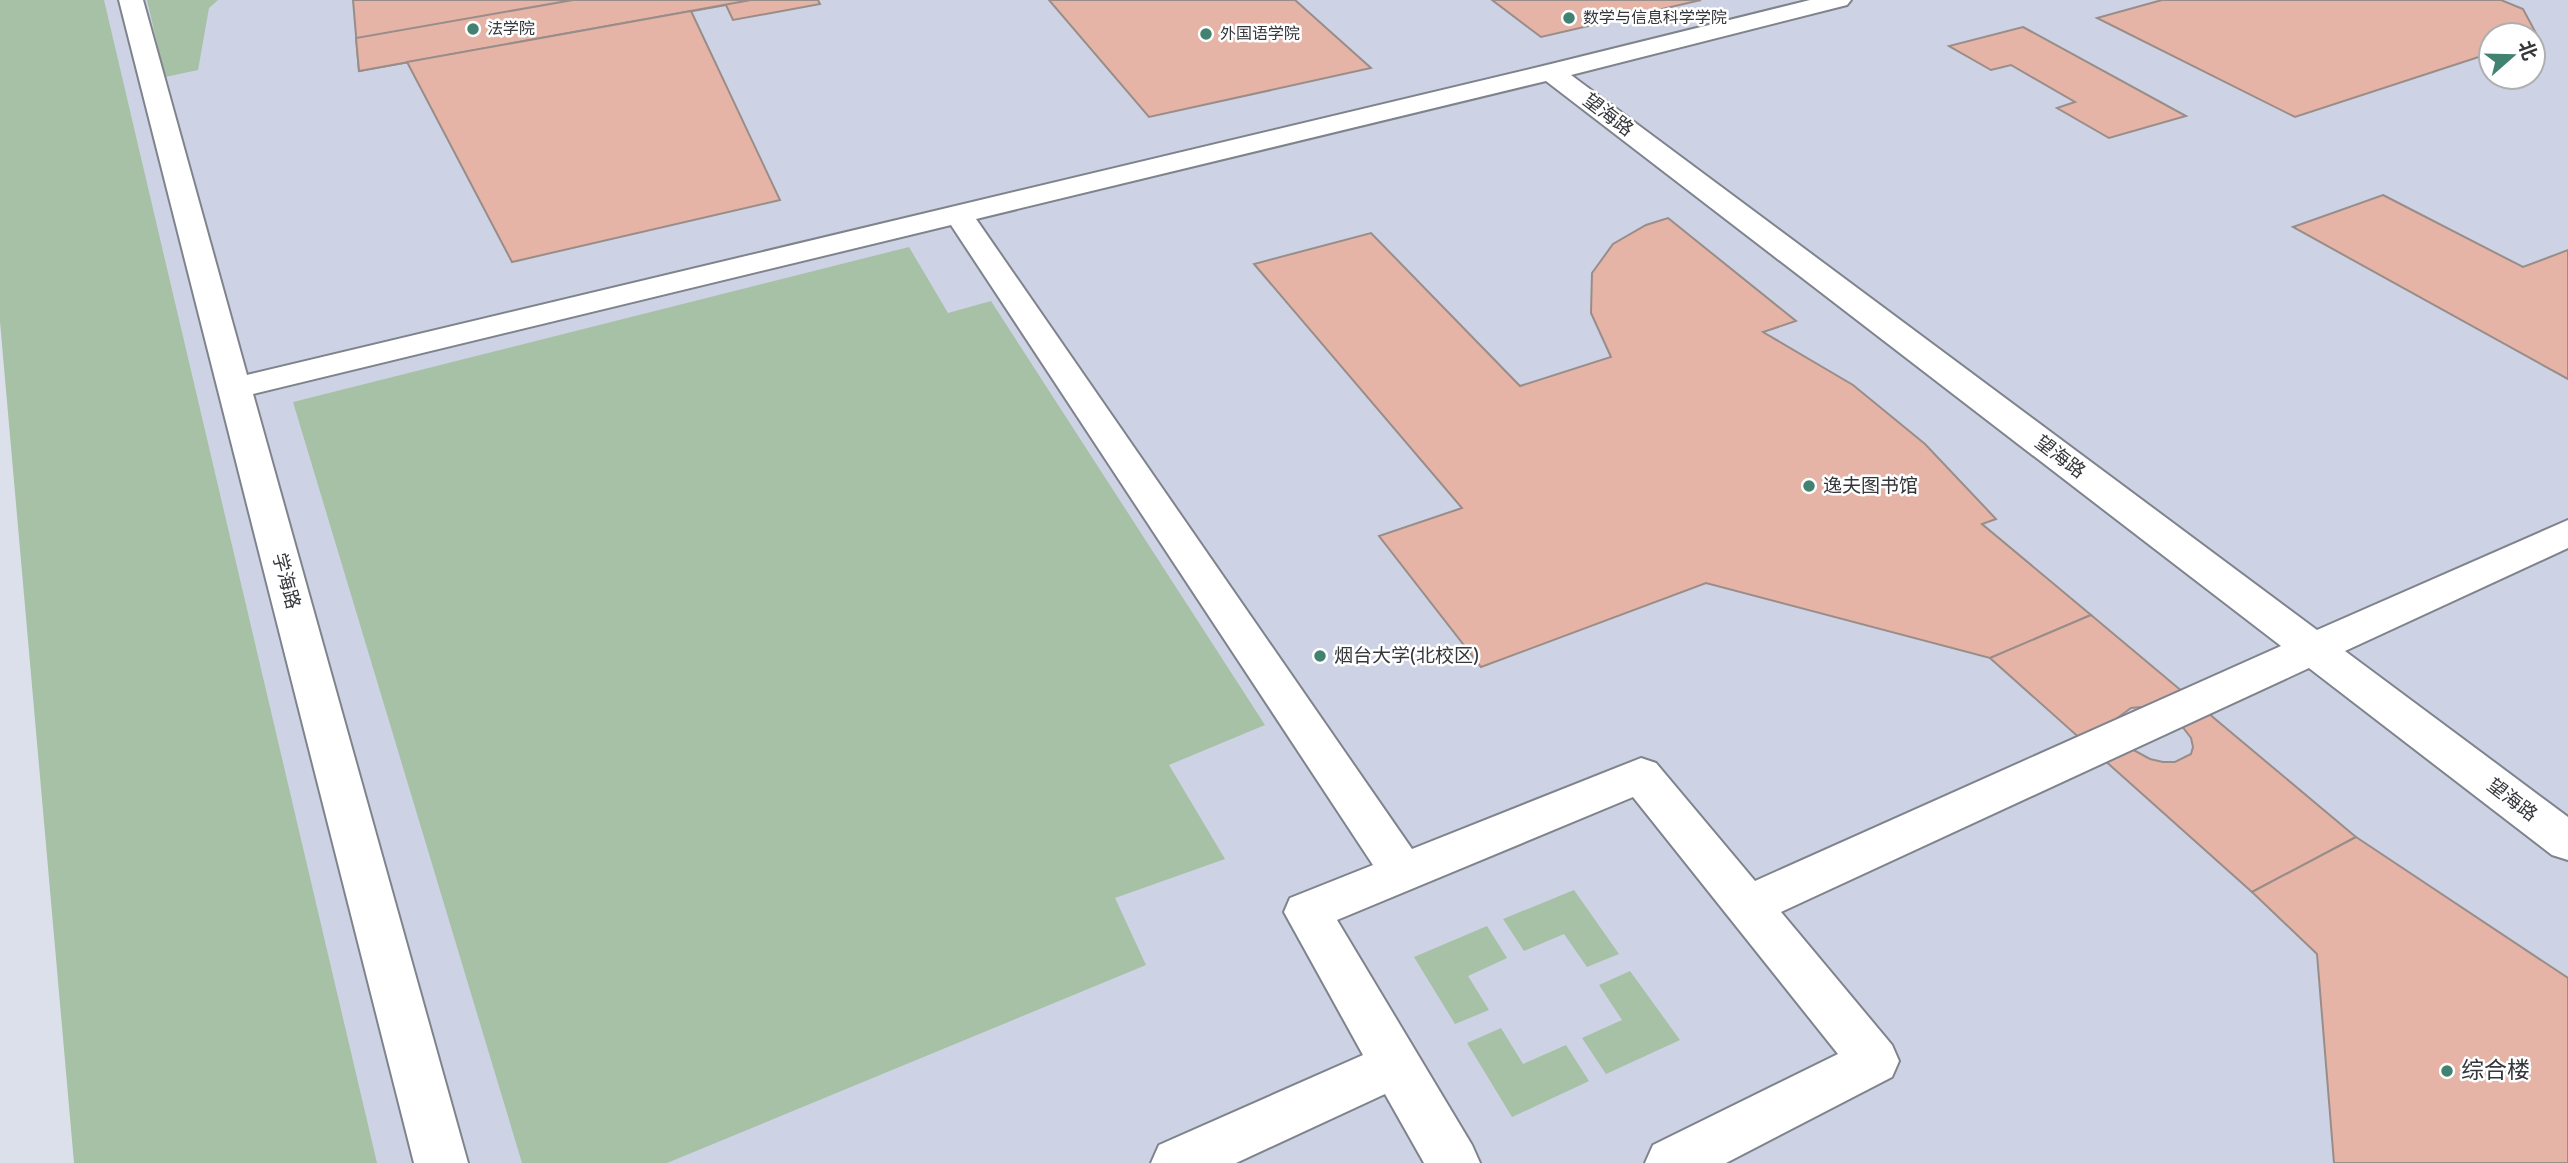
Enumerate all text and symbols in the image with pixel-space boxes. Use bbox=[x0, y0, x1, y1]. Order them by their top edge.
place label: 数学与信息科学学院 bbox=[1583, 8, 1727, 28]
marker: 数学与信息科学学院 bbox=[1561, 10, 1577, 26]
place label: 法学院 bbox=[487, 19, 535, 39]
marker: 法学院 bbox=[465, 21, 481, 37]
north arrow bbox=[2477, 21, 2547, 91]
place label: 外国语学院 bbox=[1220, 24, 1300, 44]
marker: 外国语学院 bbox=[1198, 26, 1214, 42]
text: 北 bbox=[2513, 38, 2541, 63]
street label: 望海路 bbox=[1579, 89, 1637, 141]
street label: 望海路 bbox=[2031, 431, 2089, 483]
place label: 逸夫图书馆 bbox=[1823, 475, 1918, 497]
marker: 逸夫图书馆 bbox=[1801, 478, 1817, 494]
street label: 学海路 bbox=[268, 551, 304, 611]
place label: 烟台大学(北校区) bbox=[1334, 645, 1479, 667]
marker: 烟台大学(北校区) bbox=[1312, 648, 1328, 664]
street label: 望海路 bbox=[2483, 774, 2541, 826]
place label: 综合楼 bbox=[2461, 1057, 2530, 1085]
marker: 综合楼 bbox=[2439, 1063, 2455, 1079]

